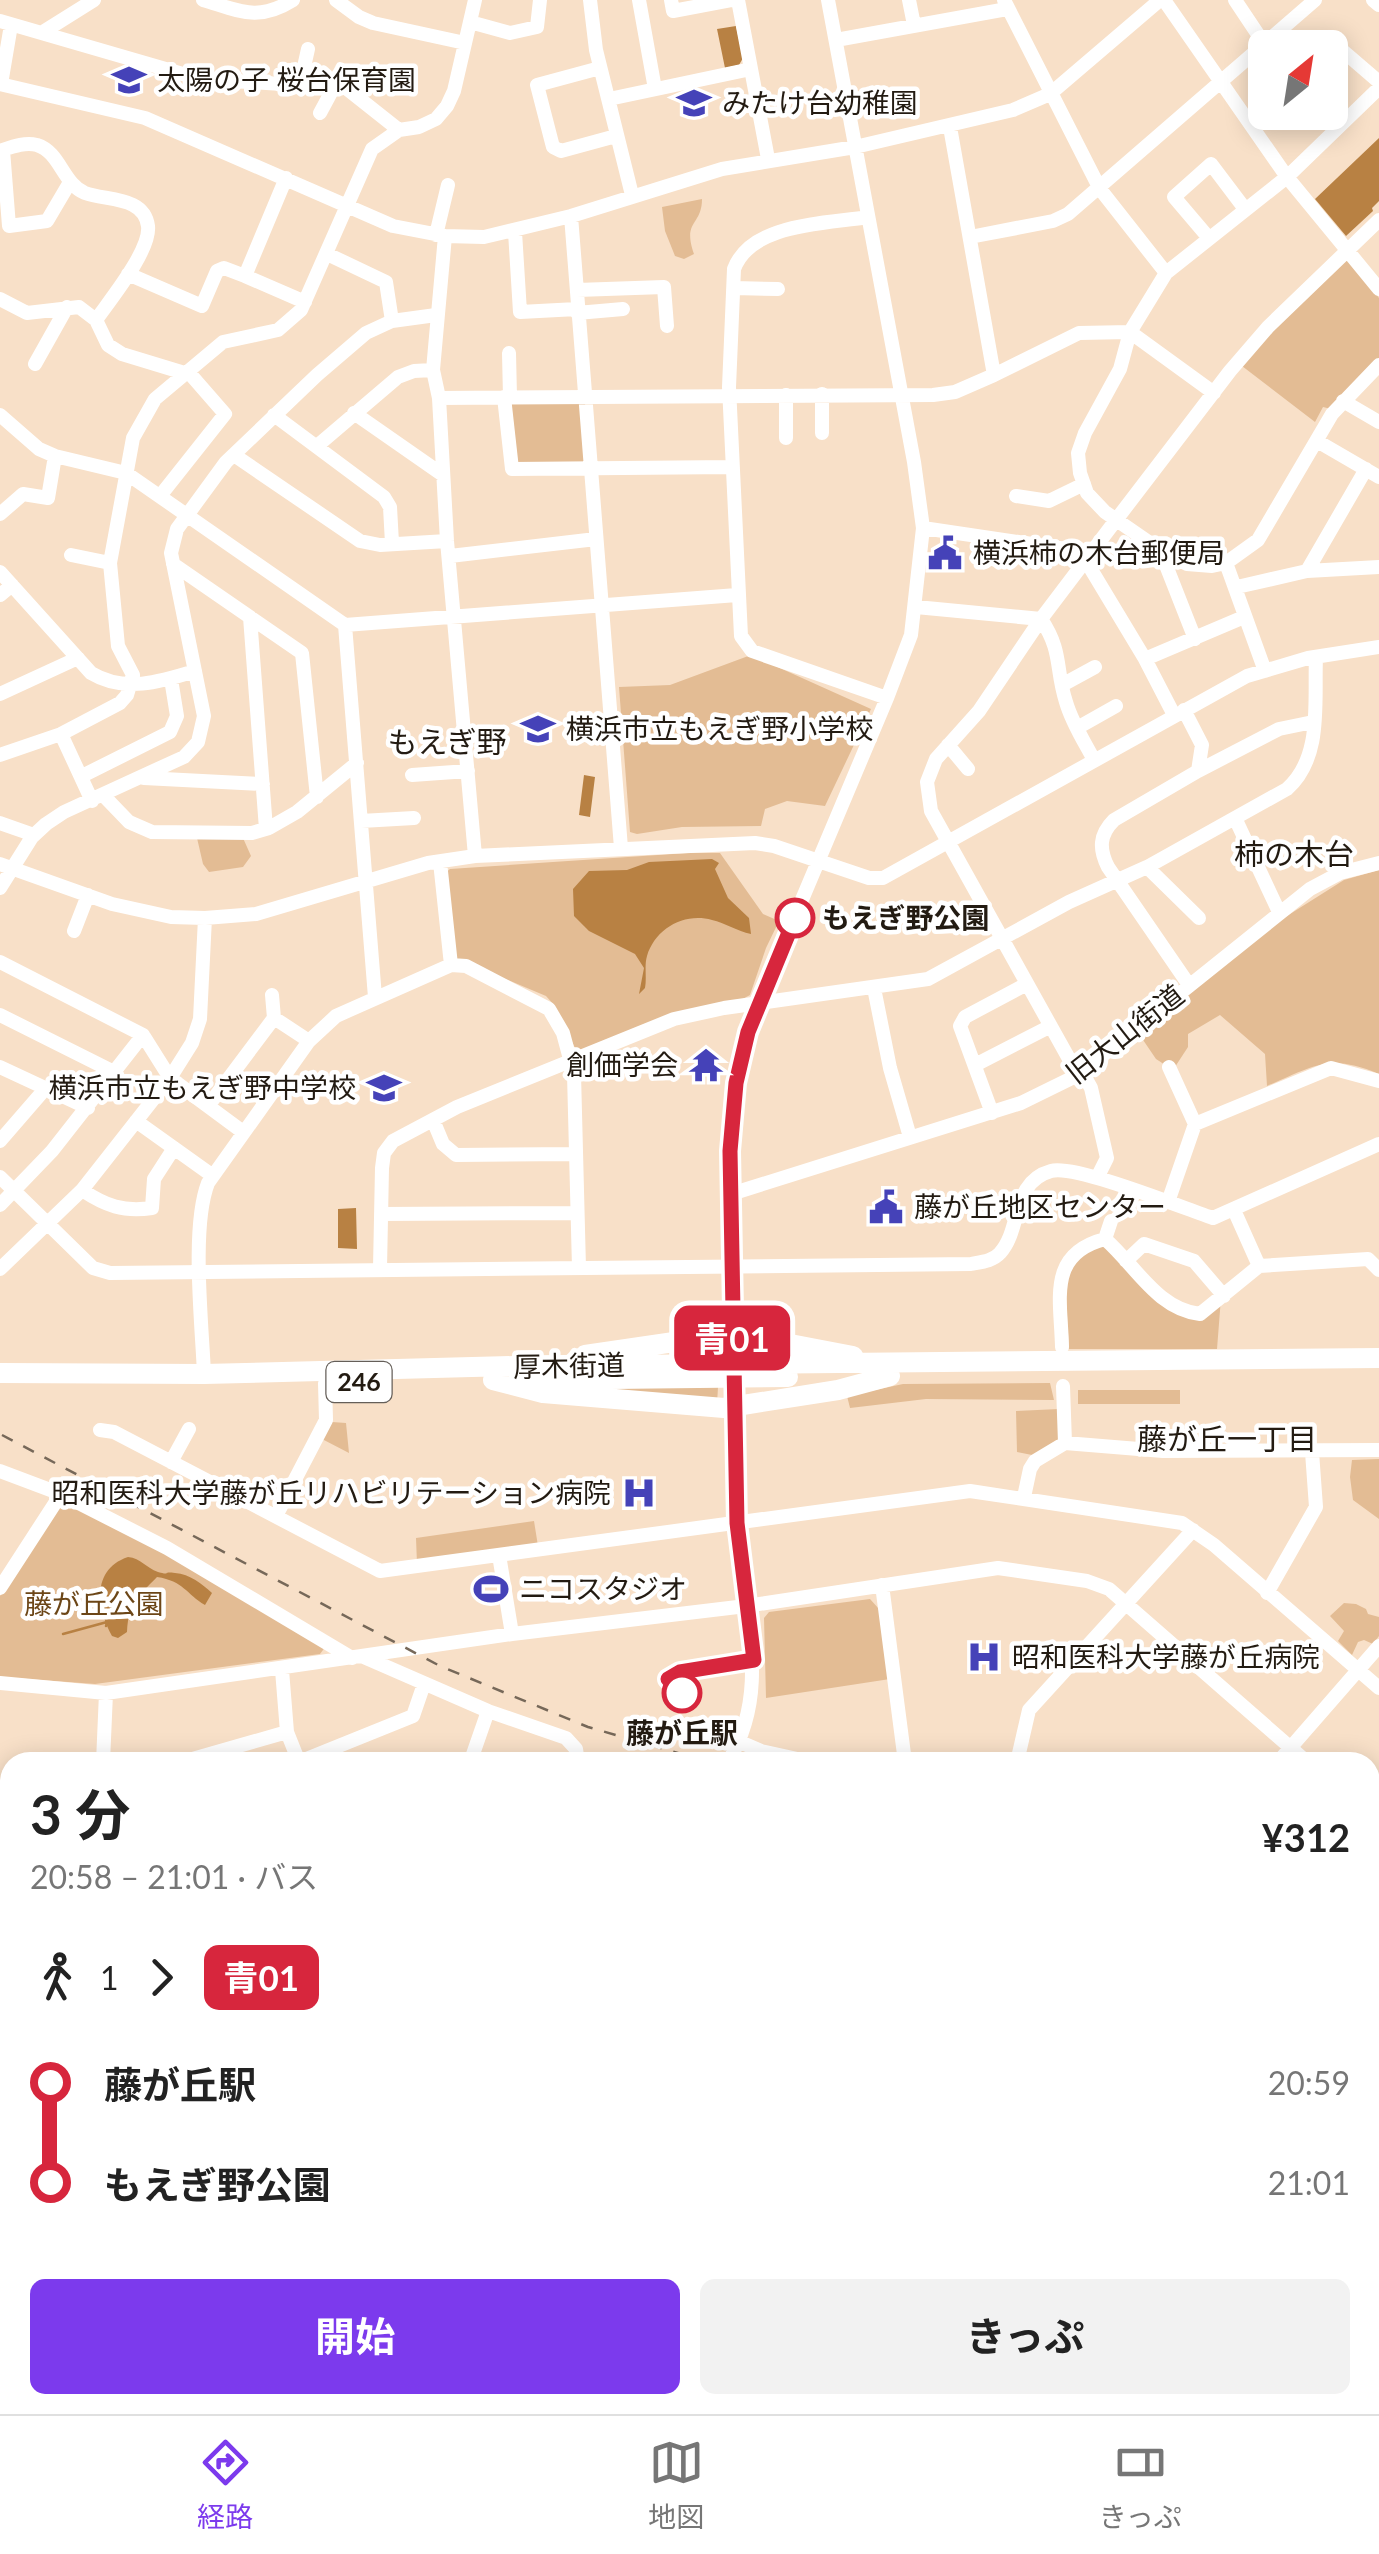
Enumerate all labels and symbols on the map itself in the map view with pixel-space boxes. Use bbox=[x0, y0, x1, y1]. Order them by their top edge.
north arrow bbox=[1248, 30, 1348, 130]
school or university icon: 太陽の子 桜台保育園 bbox=[110, 61, 148, 99]
place label: 太陽の子 桜台保育園 bbox=[157, 62, 416, 96]
school or university icon: みたけ台幼稚園 bbox=[675, 84, 713, 122]
place label: みたけ台幼稚園 bbox=[722, 85, 918, 119]
public building icon: 横浜柿の木台郵便局 bbox=[926, 534, 964, 572]
place label: 横浜柿の木台郵便局 bbox=[973, 535, 1225, 569]
school or university icon: 横浜市立もえぎ野小学校 bbox=[519, 710, 557, 748]
place label: 横浜市立もえぎ野小学校 bbox=[566, 711, 873, 745]
district label: もえぎ野 bbox=[387, 723, 507, 759]
district label: 柿の木台 bbox=[1234, 835, 1354, 871]
marker: もえぎ野公園 bbox=[776, 899, 814, 937]
place label: もえぎ野公園 bbox=[822, 900, 989, 934]
street label: 旧大山街道 bbox=[1059, 977, 1190, 1090]
temple icon: 創価学会 bbox=[687, 1046, 725, 1084]
place label: 創価学会 bbox=[566, 1047, 678, 1081]
school or university icon: 横浜市立もえぎ野中学校 bbox=[365, 1069, 403, 1107]
place label: 横浜市立もえぎ野中学校 bbox=[49, 1070, 356, 1104]
public building icon: 藤が丘地区センター bbox=[867, 1188, 905, 1226]
place label: 藤が丘地区センター bbox=[914, 1189, 1166, 1223]
line badge: 青01 bbox=[674, 1306, 790, 1370]
street label: 厚木街道 bbox=[513, 1347, 625, 1383]
road number: 246 bbox=[326, 1362, 392, 1402]
district label: 藤が丘一丁目 bbox=[1137, 1420, 1317, 1456]
hospital icon: 昭和医科大学藤が丘リハビリテーション病院 bbox=[620, 1474, 658, 1512]
place label: 昭和医科大学藤が丘リハビリテーション病院 bbox=[52, 1475, 611, 1509]
sports icon: ニコスタジオ bbox=[472, 1570, 510, 1608]
place label: ニコスタジオ bbox=[519, 1571, 687, 1605]
park label: 藤が丘公園 bbox=[24, 1586, 164, 1620]
hospital icon: 昭和医科大学藤が丘病院 bbox=[965, 1638, 1003, 1676]
place label: 昭和医科大学藤が丘病院 bbox=[1012, 1639, 1320, 1673]
marker: 藤が丘駅 bbox=[663, 1674, 701, 1712]
place label: 藤が丘駅 bbox=[626, 1715, 738, 1749]

